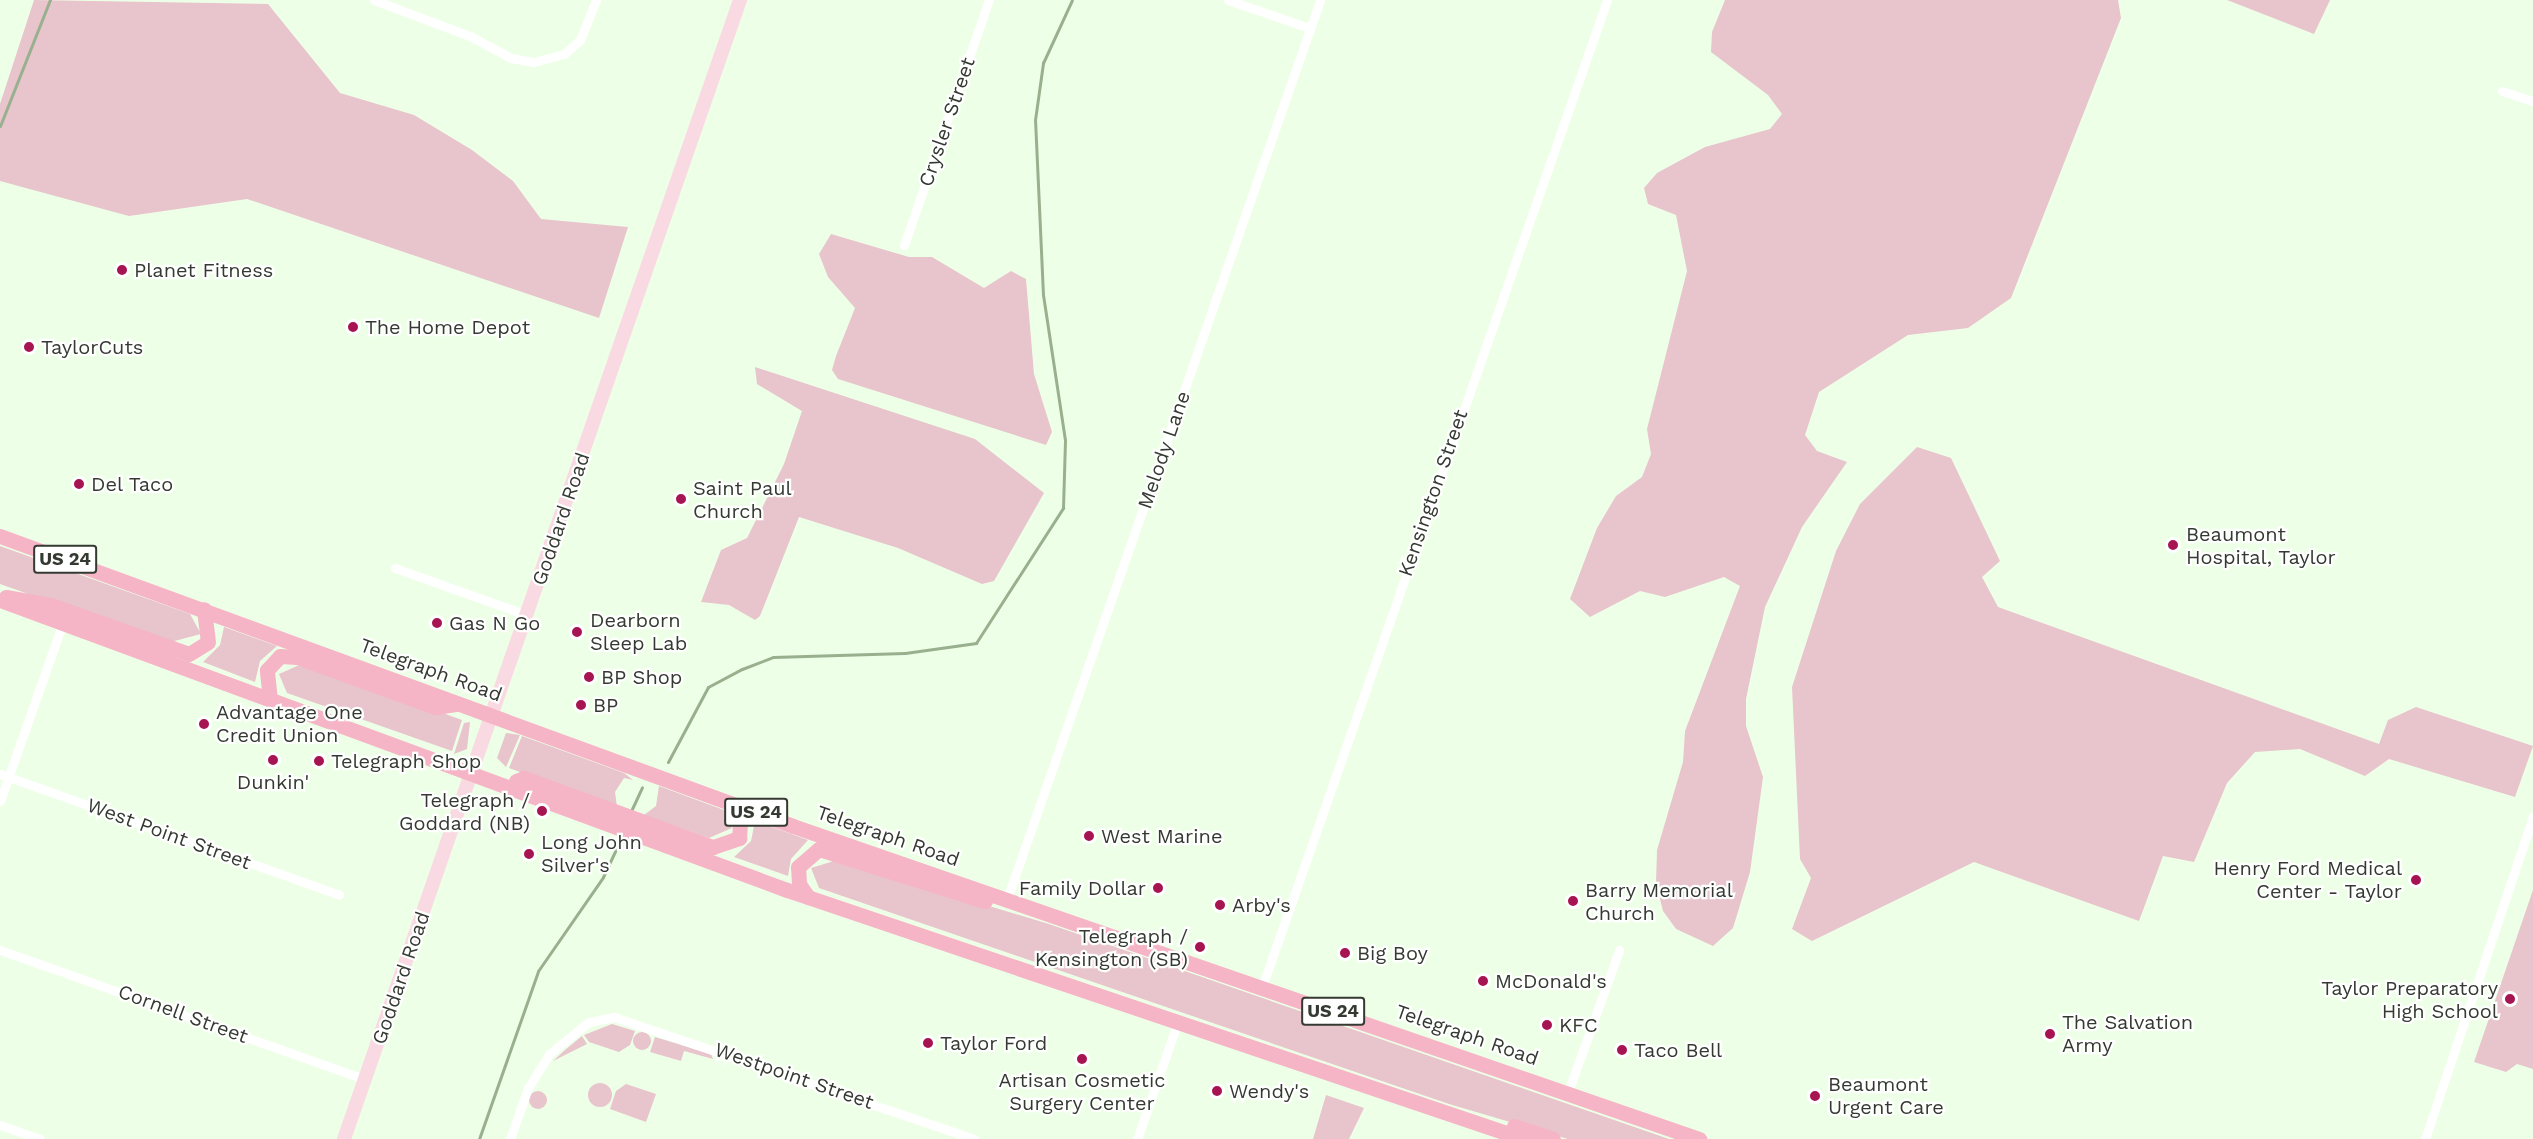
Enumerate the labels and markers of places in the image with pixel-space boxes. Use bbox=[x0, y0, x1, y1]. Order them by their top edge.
place label: Planet Fitness bbox=[134, 258, 273, 282]
marker: Planet Fitness bbox=[115, 263, 129, 277]
place label: The Home Depot bbox=[365, 315, 530, 339]
marker: The Home Depot bbox=[346, 320, 360, 334]
place label: TaylorCuts bbox=[41, 335, 143, 359]
marker: TaylorCuts bbox=[22, 340, 36, 354]
place label: Del Taco bbox=[91, 472, 174, 496]
place label: Saint Paul Church bbox=[693, 476, 792, 523]
marker: Del Taco bbox=[72, 477, 86, 491]
marker: Saint Paul Church bbox=[674, 492, 688, 506]
place label: Beaumont Hospital, Taylor bbox=[2186, 522, 2336, 569]
marker: Beaumont Hospital, Taylor bbox=[2164, 536, 2182, 554]
place label: Dearborn Sleep Lab bbox=[590, 608, 687, 655]
place label: Gas N Go bbox=[449, 611, 540, 635]
marker: Gas N Go bbox=[430, 616, 444, 630]
marker: Dearborn Sleep Lab bbox=[568, 623, 586, 641]
place label: BP Shop bbox=[601, 665, 683, 689]
marker: BP Shop bbox=[582, 670, 596, 684]
place label: BP bbox=[593, 693, 618, 717]
marker: BP bbox=[574, 698, 588, 712]
place label: Advantage One Credit Union bbox=[216, 700, 363, 747]
marker: Advantage One Credit Union bbox=[197, 717, 211, 731]
place label: Telegraph Shop bbox=[331, 749, 481, 773]
marker: Dunkin' bbox=[266, 753, 280, 767]
marker: Telegraph Shop bbox=[312, 754, 326, 768]
place label: Dunkin' bbox=[237, 770, 309, 794]
place label: Telegraph / Goddard (NB) bbox=[399, 788, 530, 835]
marker: Telegraph / Goddard (NB) bbox=[535, 804, 549, 818]
place label: West Marine bbox=[1101, 824, 1222, 848]
marker: West Marine bbox=[1082, 829, 1096, 843]
place label: Long John Silver's bbox=[541, 831, 642, 878]
marker: Long John Silver's bbox=[522, 847, 536, 861]
place label: Henry Ford Medical Center - Taylor bbox=[2213, 856, 2402, 903]
marker: Henry Ford Medical Center - Taylor bbox=[2407, 871, 2425, 889]
place label: Family Dollar bbox=[1018, 876, 1146, 900]
place label: Barry Memorial Church bbox=[1585, 878, 1733, 925]
marker: Family Dollar bbox=[1151, 881, 1165, 895]
place label: Arby's bbox=[1232, 893, 1291, 917]
marker: Barry Memorial Church bbox=[1566, 894, 1580, 908]
marker: Arby's bbox=[1213, 898, 1227, 912]
place label: Telegraph / Kensington (SB) bbox=[1035, 924, 1188, 971]
marker: Telegraph / Kensington (SB) bbox=[1193, 940, 1207, 954]
place label: Big Boy bbox=[1357, 941, 1428, 965]
marker: Big Boy bbox=[1338, 946, 1352, 960]
place label: McDonald's bbox=[1495, 969, 1607, 993]
marker: McDonald's bbox=[1476, 974, 1490, 988]
place label: Taylor Preparatory High School bbox=[2321, 976, 2498, 1023]
marker: Taylor Preparatory High School bbox=[2503, 992, 2517, 1006]
place label: The Salvation Army bbox=[2062, 1011, 2193, 1058]
place label: KFC bbox=[1559, 1013, 1598, 1037]
marker: KFC bbox=[1540, 1018, 1554, 1032]
marker: The Salvation Army bbox=[2043, 1027, 2057, 1041]
place label: Taylor Ford bbox=[940, 1031, 1048, 1055]
marker: Taylor Ford bbox=[921, 1036, 935, 1050]
place label: Taco Bell bbox=[1634, 1038, 1722, 1062]
marker: Taco Bell bbox=[1615, 1043, 1629, 1057]
marker: Artisan Cosmetic Surgery Center bbox=[1075, 1052, 1089, 1066]
place label: Artisan Cosmetic Surgery Center bbox=[999, 1068, 1165, 1115]
place label: Beaumont Urgent Care bbox=[1828, 1072, 1944, 1119]
place label: Wendy's bbox=[1229, 1079, 1309, 1103]
marker: Wendy's bbox=[1210, 1084, 1224, 1098]
marker: Beaumont Urgent Care bbox=[1806, 1087, 1824, 1105]

